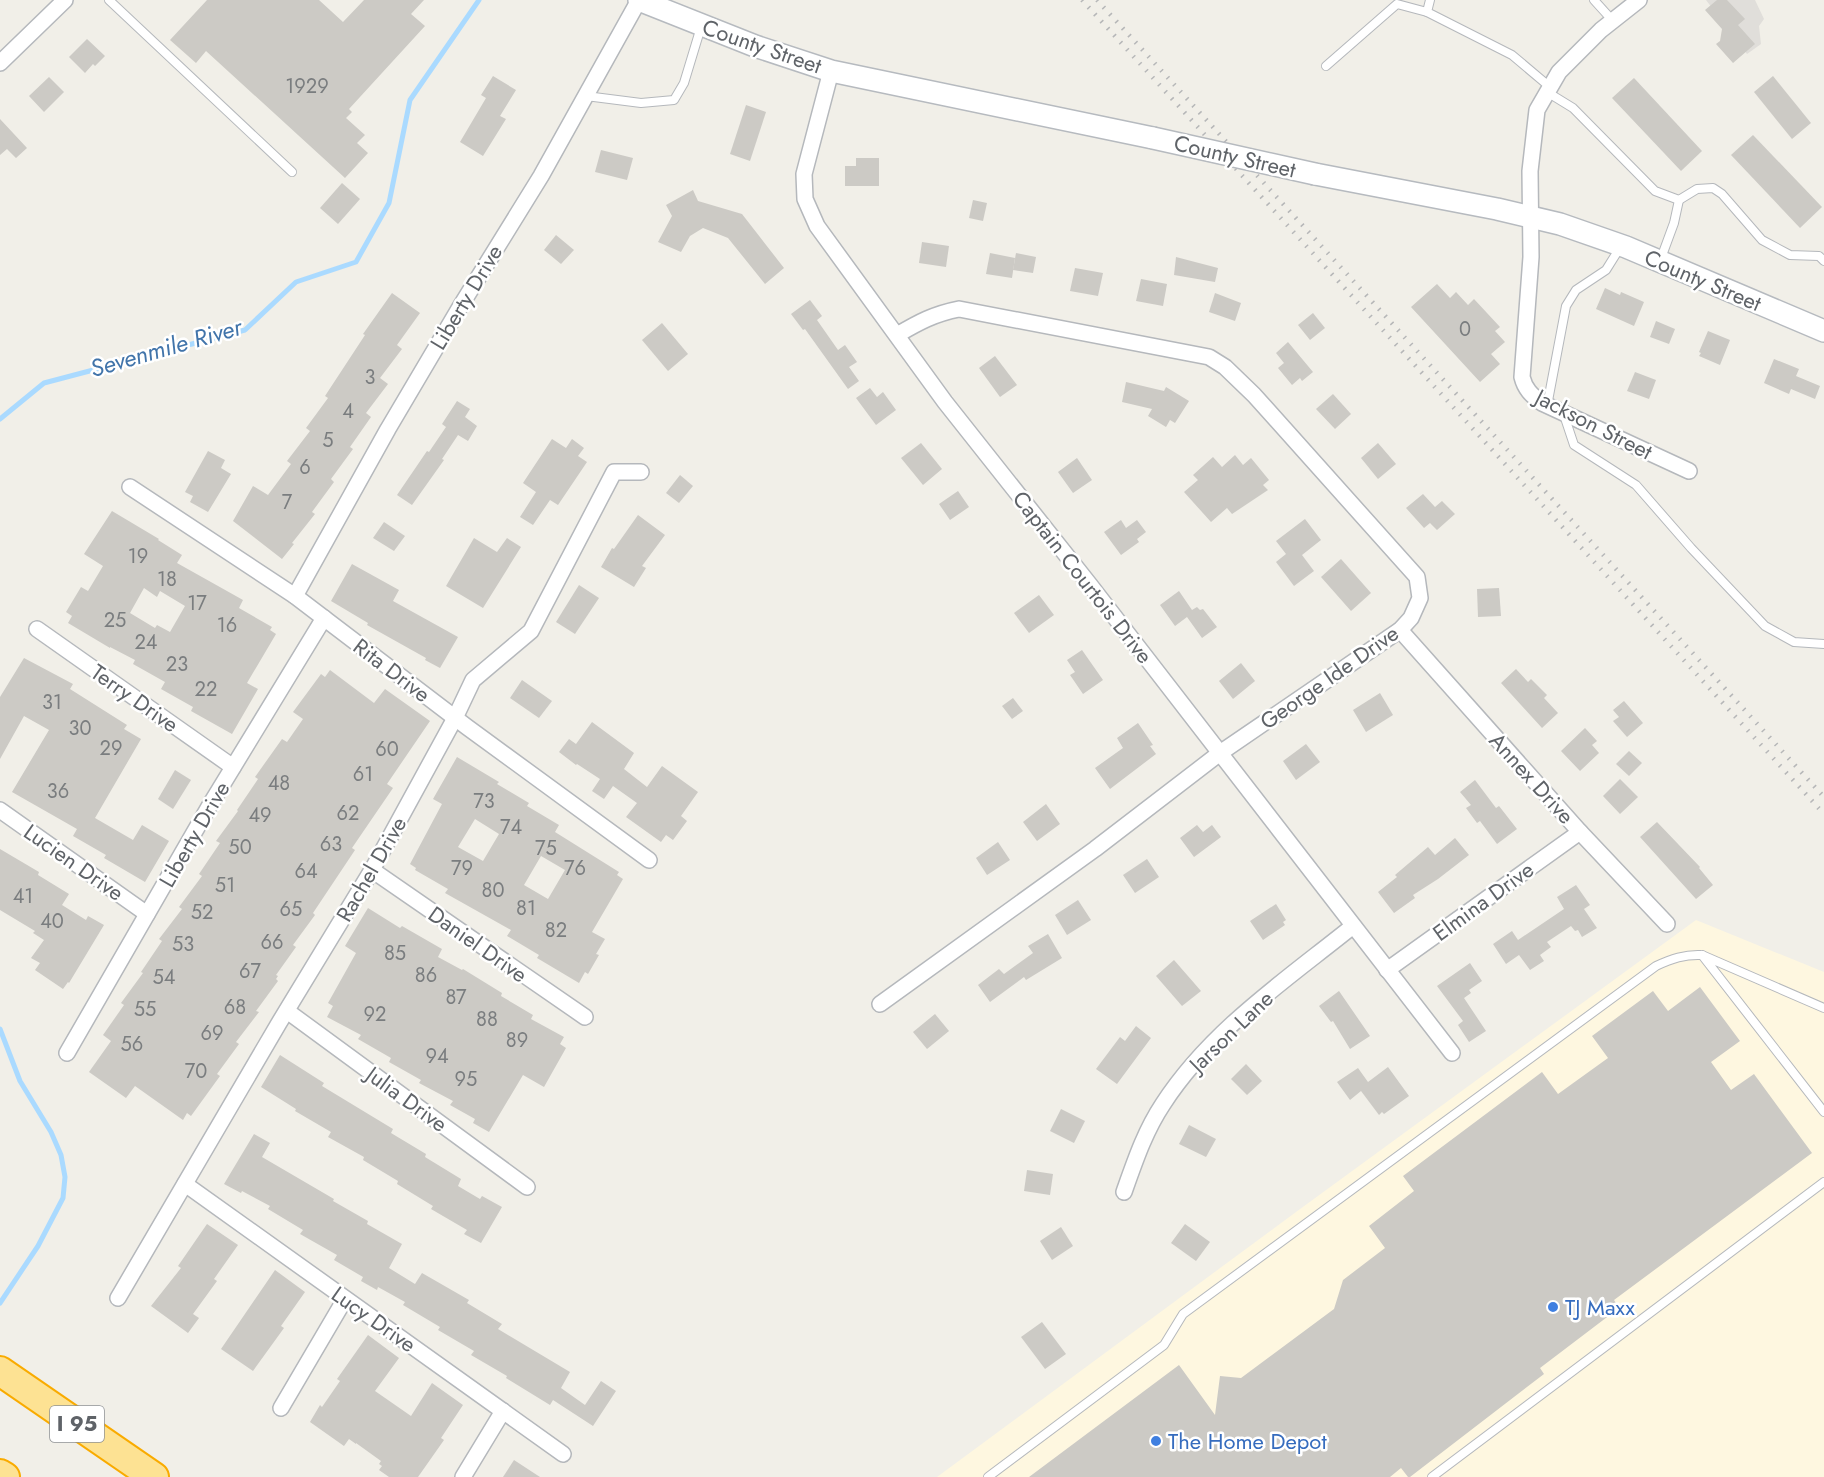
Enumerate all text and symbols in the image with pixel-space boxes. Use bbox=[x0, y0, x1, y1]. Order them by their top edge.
street label: County Street bbox=[698, 11, 827, 82]
house number: 1929 bbox=[285, 72, 329, 101]
street label: County Street bbox=[1171, 126, 1300, 186]
street label: Liberty Drive bbox=[422, 238, 510, 356]
street label: County Street bbox=[1640, 241, 1767, 319]
water label: Sevenmile River bbox=[86, 309, 248, 386]
house number: 0 bbox=[1459, 315, 1471, 344]
house number: 3 bbox=[365, 363, 376, 392]
street label: Jackson Street bbox=[1527, 379, 1659, 468]
house number: 4 bbox=[342, 397, 354, 426]
house number: 5 bbox=[322, 426, 334, 455]
house number: 6 bbox=[299, 453, 311, 482]
street label: Captain Courtois Drive bbox=[1005, 484, 1161, 670]
house number: 7 bbox=[282, 488, 293, 517]
house number: 19 bbox=[128, 542, 148, 571]
house number: 18 bbox=[157, 565, 177, 594]
house number: 17 bbox=[187, 589, 207, 618]
house number: 25 bbox=[104, 606, 126, 635]
house number: 16 bbox=[217, 611, 237, 640]
street label: George Ide Drive bbox=[1253, 617, 1405, 737]
house number: 24 bbox=[134, 628, 158, 657]
street label: Rita Drive bbox=[347, 630, 437, 710]
house number: 23 bbox=[166, 650, 188, 679]
street label: Terry Drive bbox=[85, 656, 185, 740]
house number: 22 bbox=[195, 675, 217, 704]
house number: 31 bbox=[42, 688, 62, 717]
house number: 30 bbox=[69, 714, 91, 743]
street label: Annex Drive bbox=[1482, 725, 1582, 831]
house number: 29 bbox=[100, 734, 122, 763]
house number: 60 bbox=[375, 735, 399, 764]
house number: 61 bbox=[353, 760, 373, 789]
house number: 48 bbox=[268, 769, 290, 798]
street label: Liberty Drive bbox=[151, 775, 237, 893]
house number: 36 bbox=[47, 777, 69, 806]
house number: 73 bbox=[473, 787, 495, 816]
house number: 62 bbox=[337, 799, 359, 828]
house number: 49 bbox=[248, 801, 272, 830]
street label: Rachel Drive bbox=[328, 810, 414, 928]
house number: 74 bbox=[500, 813, 522, 842]
street label: Lucien Drive bbox=[17, 816, 131, 908]
house number: 63 bbox=[320, 830, 342, 859]
house number: 50 bbox=[228, 833, 252, 862]
house number: 75 bbox=[535, 834, 557, 863]
street label: Elmina Drive bbox=[1426, 853, 1540, 949]
house number: 79 bbox=[451, 854, 473, 883]
house number: 76 bbox=[564, 854, 586, 883]
house number: 64 bbox=[294, 857, 318, 886]
house number: 51 bbox=[215, 871, 235, 900]
house number: 80 bbox=[482, 876, 504, 905]
house number: 41 bbox=[13, 882, 33, 911]
house number: 81 bbox=[516, 894, 536, 923]
house number: 65 bbox=[280, 895, 302, 924]
house number: 52 bbox=[191, 898, 213, 927]
street label: Daniel Drive bbox=[422, 898, 534, 990]
house number: 40 bbox=[40, 907, 64, 936]
house number: 82 bbox=[545, 916, 567, 945]
house number: 66 bbox=[260, 928, 284, 957]
house number: 53 bbox=[172, 930, 194, 959]
house number: 85 bbox=[384, 939, 406, 968]
house number: 67 bbox=[239, 957, 262, 986]
house number: 86 bbox=[415, 961, 437, 990]
house number: 54 bbox=[153, 963, 176, 992]
house number: 87 bbox=[445, 983, 467, 1012]
street label: Jarson Lane bbox=[1180, 983, 1280, 1081]
house number: 68 bbox=[224, 993, 246, 1022]
house number: 55 bbox=[134, 995, 156, 1024]
house number: 92 bbox=[364, 1000, 386, 1029]
house number: 88 bbox=[476, 1005, 498, 1034]
house number: 69 bbox=[200, 1019, 224, 1048]
house number: 89 bbox=[506, 1026, 528, 1055]
house number: 56 bbox=[121, 1030, 143, 1059]
house number: 94 bbox=[425, 1042, 449, 1071]
house number: 70 bbox=[185, 1057, 207, 1086]
street label: Julia Drive bbox=[357, 1057, 454, 1139]
house number: 95 bbox=[455, 1065, 477, 1094]
street label: Lucy Drive bbox=[325, 1278, 423, 1360]
place label: TJ Maxx bbox=[1565, 1291, 1635, 1323]
marker: TJ Maxx bbox=[1546, 1300, 1560, 1314]
road number: I 95 bbox=[50, 1406, 104, 1442]
place label: The Home Depot bbox=[1168, 1425, 1327, 1457]
marker: The Home Depot bbox=[1149, 1434, 1163, 1448]

